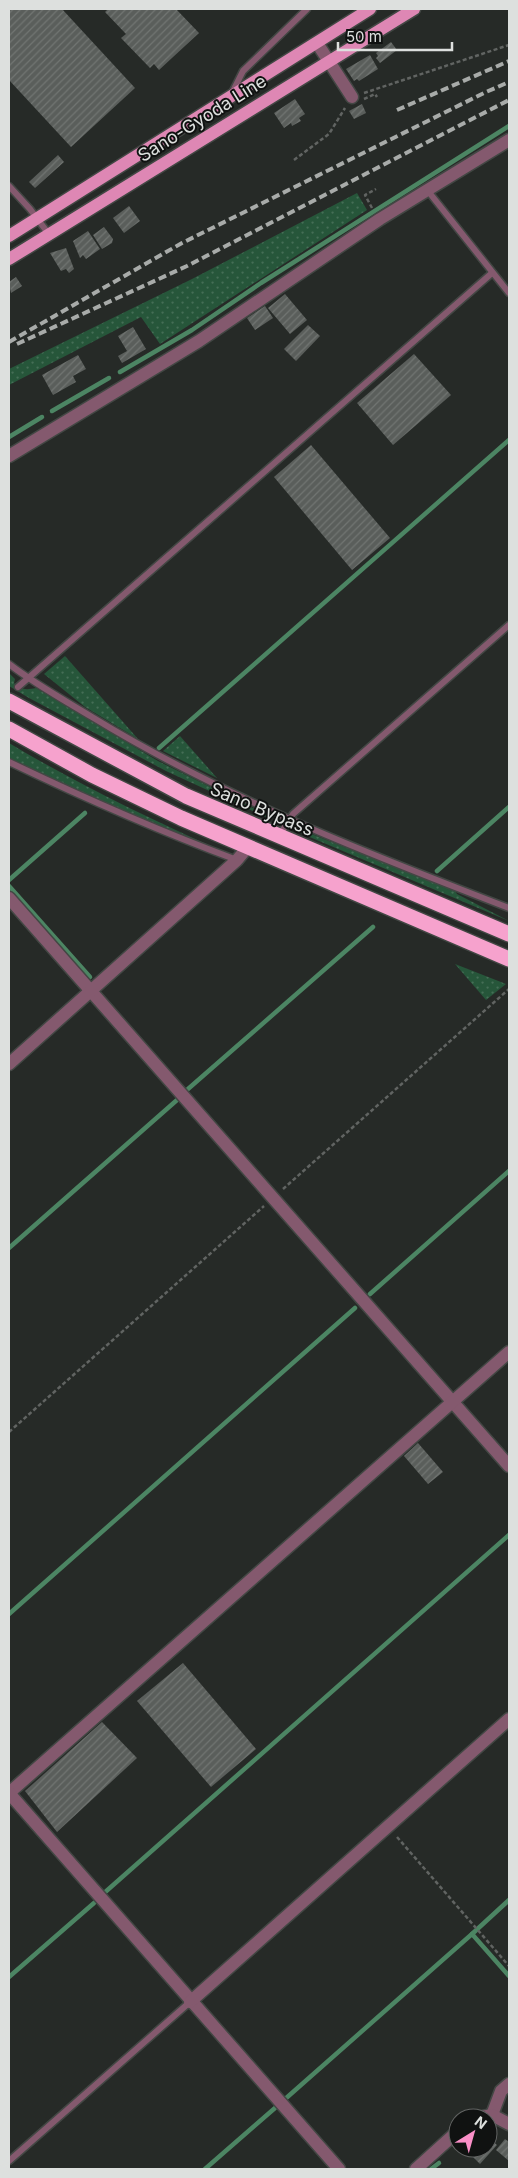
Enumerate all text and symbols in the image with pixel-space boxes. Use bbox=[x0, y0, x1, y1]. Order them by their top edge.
scale bar bbox=[338, 20, 452, 52]
text: 50 m bbox=[346, 27, 382, 46]
street label: Sano-Gyoda Line bbox=[134, 70, 270, 166]
street label: Sano Bypass bbox=[207, 778, 317, 840]
north arrow bbox=[448, 2108, 498, 2158]
text: N bbox=[472, 2112, 491, 2132]

